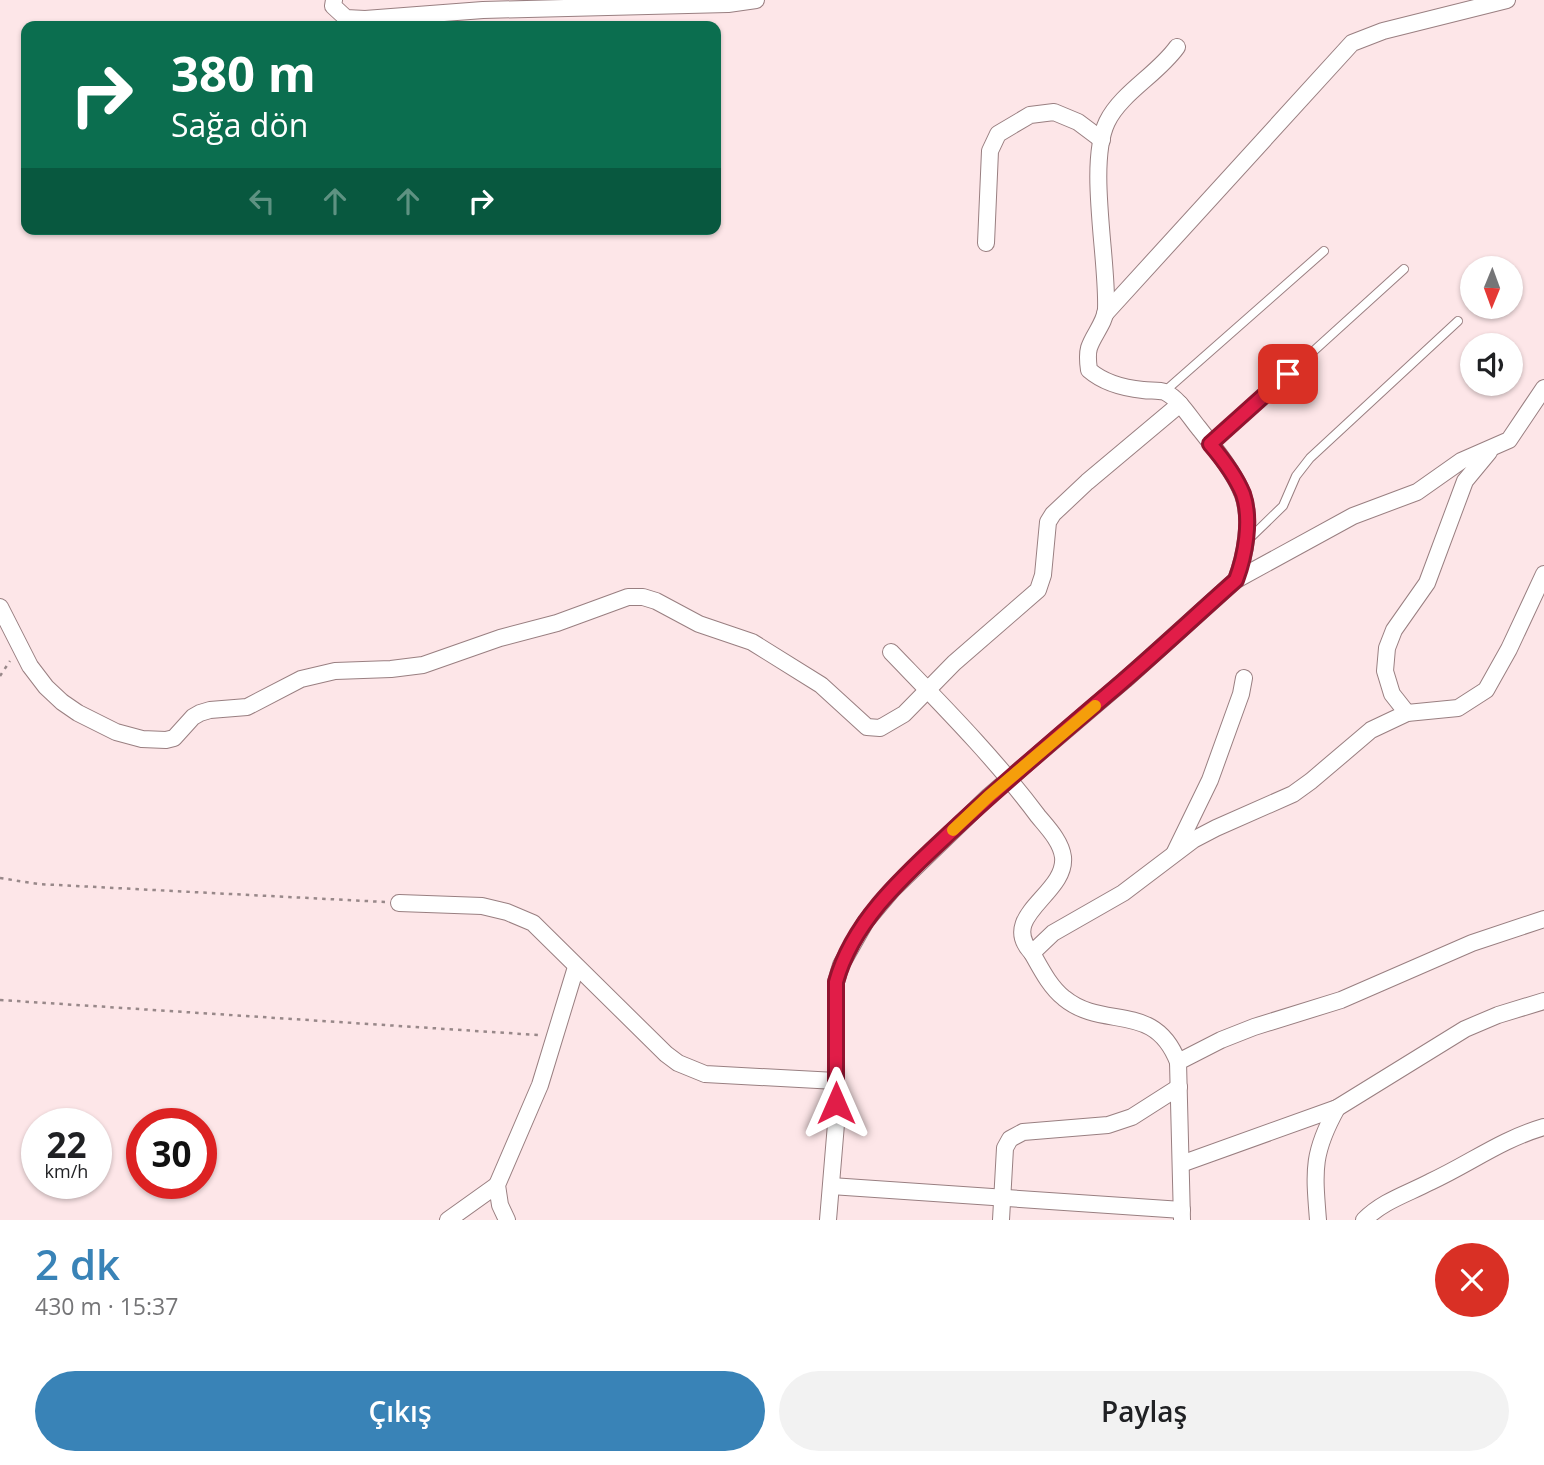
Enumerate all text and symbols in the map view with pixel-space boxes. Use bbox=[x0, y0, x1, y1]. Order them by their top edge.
text: 380 m bbox=[171, 40, 316, 106]
icon: right bbox=[56, 49, 147, 140]
text: Sağa dön bbox=[171, 103, 308, 146]
icon: left bbox=[243, 182, 281, 220]
icon: ahead bbox=[316, 182, 354, 220]
icon: ahead bbox=[389, 182, 427, 220]
icon: right bbox=[462, 182, 500, 220]
north arrow bbox=[1460, 256, 1522, 318]
map controls bbox=[1460, 256, 1523, 396]
button: sound bbox=[1460, 333, 1523, 396]
pin bbox=[1258, 344, 1318, 404]
icon: arrive bbox=[1269, 355, 1307, 393]
position arrow bbox=[799, 1066, 873, 1140]
speed limit sign: 30 bbox=[126, 1108, 217, 1199]
text: 22 bbox=[46, 1121, 87, 1168]
text: km/h bbox=[45, 1159, 88, 1183]
text: 2 dk bbox=[35, 1235, 120, 1292]
button: close bbox=[1435, 1243, 1509, 1317]
text: 430 m · 15:37 bbox=[35, 1290, 178, 1322]
button: Çıkış bbox=[35, 1371, 765, 1451]
button: Paylaş bbox=[779, 1371, 1509, 1451]

